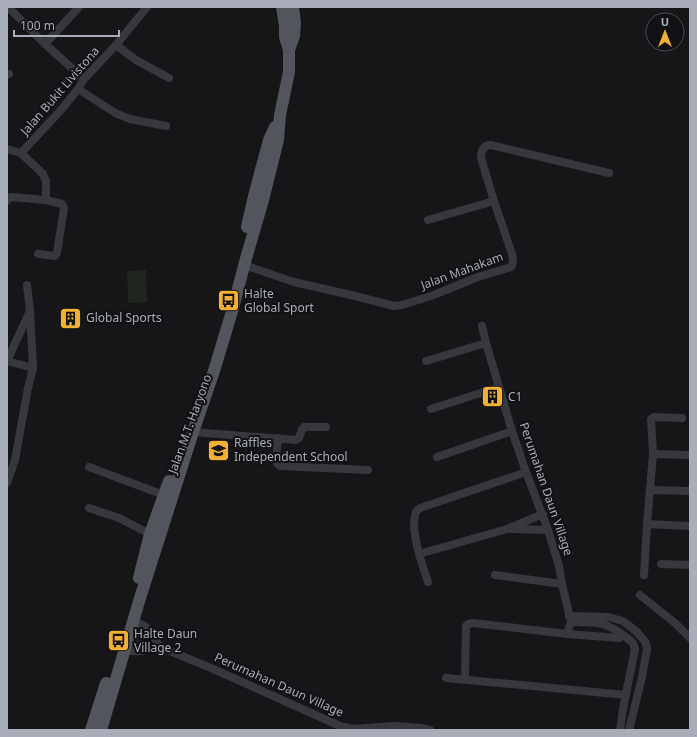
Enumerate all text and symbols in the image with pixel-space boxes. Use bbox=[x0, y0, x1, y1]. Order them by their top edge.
scale bar bbox=[14, 12, 119, 38]
north arrow bbox=[645, 12, 685, 52]
text: U bbox=[661, 14, 669, 29]
text: 100 m bbox=[20, 17, 55, 34]
street label: Jalan Bukit Livistona bbox=[16, 43, 103, 139]
street label: Jalan Mahakam bbox=[417, 248, 505, 294]
place label: Halte Global Sport bbox=[244, 285, 315, 316]
bus stop icon: Halte Global Sport bbox=[215, 288, 241, 314]
building icon: Global Sports bbox=[58, 305, 84, 331]
place label: Global Sports bbox=[86, 309, 162, 326]
street label: Jalan M.T. Haryono bbox=[163, 372, 215, 477]
building icon: C1 bbox=[479, 384, 505, 410]
place label: C1 bbox=[508, 388, 522, 405]
street label: Perumahan Daun Village bbox=[516, 420, 577, 558]
place label: Raffles Independent School bbox=[234, 434, 348, 465]
school or university icon: Raffles Independent School bbox=[206, 437, 232, 463]
place label: Halte Daun Village 2 bbox=[134, 625, 197, 656]
bus stop icon: Halte Daun Village 2 bbox=[106, 628, 132, 654]
street label: Perumahan Daun Village bbox=[212, 648, 347, 721]

